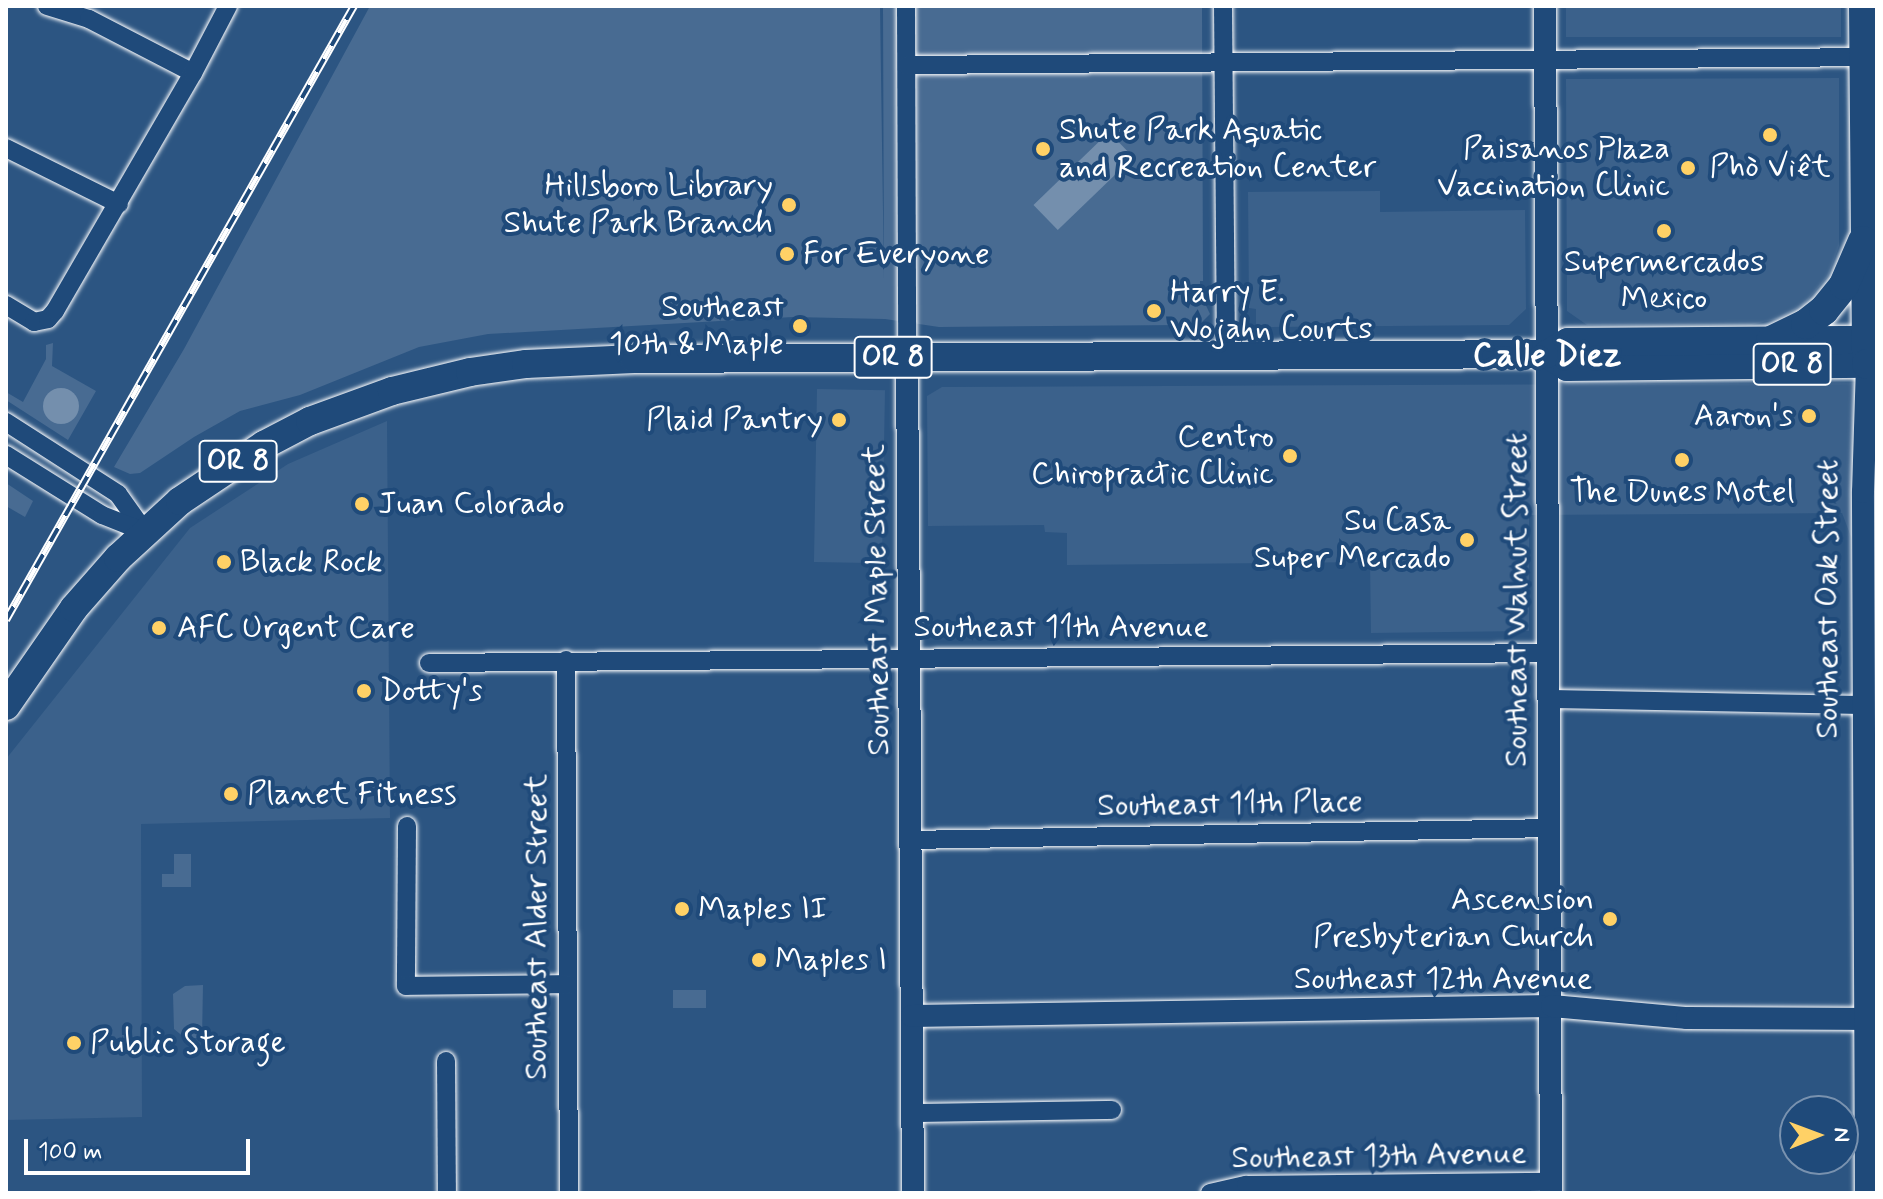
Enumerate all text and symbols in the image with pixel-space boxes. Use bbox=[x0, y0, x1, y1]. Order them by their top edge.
place label: Shute Park Aquatic and Recreation Center bbox=[1059, 112, 1371, 187]
marker: Phò Viêt bbox=[1761, 126, 1779, 144]
place label: Paisanos Plaza Vaccination Clinic bbox=[1433, 131, 1670, 206]
marker: Shute Park Aquatic and Recreation Center bbox=[1034, 140, 1052, 158]
place label: Phò Viêt bbox=[1709, 148, 1831, 186]
marker: Paisanos Plaza Vaccination Clinic bbox=[1677, 157, 1699, 179]
place label: Hillsboro Library Shute Park Branch bbox=[507, 168, 773, 243]
marker: Hillsboro Library Shute Park Branch bbox=[780, 196, 798, 214]
marker: Supermercados Mexico bbox=[1655, 222, 1673, 240]
place label: For Everyone bbox=[803, 235, 976, 273]
place label: Supermercados Mexico bbox=[1564, 244, 1764, 319]
marker: For Everyone bbox=[778, 245, 796, 263]
place label: Harry E. Wojahn Courts bbox=[1170, 274, 1370, 349]
place label: Southeast 10th & Maple bbox=[609, 289, 784, 364]
marker: Harry E. Wojahn Courts bbox=[1145, 302, 1163, 320]
marker: Southeast 10th & Maple bbox=[791, 317, 809, 335]
road number: OR 8 bbox=[853, 331, 933, 383]
district label: Calle Diez bbox=[1473, 336, 1621, 376]
road number: OR 8 bbox=[1752, 338, 1832, 390]
place label: Aaron's bbox=[1694, 397, 1793, 435]
place label: Plaid Pantry bbox=[650, 401, 823, 439]
marker: Aaron's bbox=[1800, 407, 1818, 425]
marker: Plaid Pantry bbox=[830, 411, 848, 429]
place label: Centro Chiropractic Clinic bbox=[1027, 419, 1274, 494]
street label: Southeast Walnut Street bbox=[1498, 430, 1536, 770]
road number: OR 8 bbox=[198, 435, 278, 487]
street label: Southeast Maple Street bbox=[855, 444, 899, 756]
marker: Centro Chiropractic Clinic bbox=[1281, 447, 1299, 465]
marker: The Dunes Motel bbox=[1673, 451, 1691, 469]
street label: Southeast Oak Street bbox=[1809, 456, 1847, 742]
place label: The Dunes Motel bbox=[1572, 473, 1792, 511]
place label: Juan Colorado bbox=[378, 485, 572, 523]
marker: Juan Colorado bbox=[353, 495, 371, 513]
place label: Su Casa Super Mercado bbox=[1254, 503, 1451, 578]
marker: Su Casa Super Mercado bbox=[1458, 531, 1476, 549]
place label: Black Rock bbox=[240, 543, 385, 581]
marker: Black Rock bbox=[215, 553, 233, 571]
street label: Southeast 11th Avenue bbox=[913, 608, 1209, 646]
place label: AFC Urgent Care bbox=[177, 609, 424, 647]
marker: AFC Urgent Care bbox=[148, 617, 170, 639]
place label: Dotty's bbox=[380, 672, 483, 710]
marker: Dotty's bbox=[355, 682, 373, 700]
street label: Southeast Alder Street bbox=[518, 774, 556, 1080]
place label: Planet Fitness bbox=[247, 775, 461, 813]
street label: Southeast 11th Place bbox=[1097, 782, 1363, 826]
marker: Planet Fitness bbox=[222, 785, 240, 803]
place label: Ascension Presbyterian Church bbox=[1306, 882, 1594, 957]
place label: Maples II bbox=[698, 890, 836, 928]
marker: Maples II bbox=[673, 900, 691, 918]
marker: Ascension Presbyterian Church bbox=[1601, 910, 1619, 928]
place label: Maples I bbox=[775, 941, 894, 979]
marker: Maples I bbox=[750, 951, 768, 969]
street label: Southeast 12th Avenue bbox=[1294, 960, 1592, 998]
place label: Public Storage bbox=[90, 1024, 284, 1062]
marker: Public Storage bbox=[65, 1034, 83, 1052]
north arrow bbox=[1779, 1095, 1859, 1175]
scale bar bbox=[28, 1123, 254, 1173]
text: N bbox=[1827, 1127, 1855, 1142]
street label: Southeast 13th Avenue bbox=[1231, 1134, 1527, 1178]
text: 100 m bbox=[38, 1137, 102, 1168]

